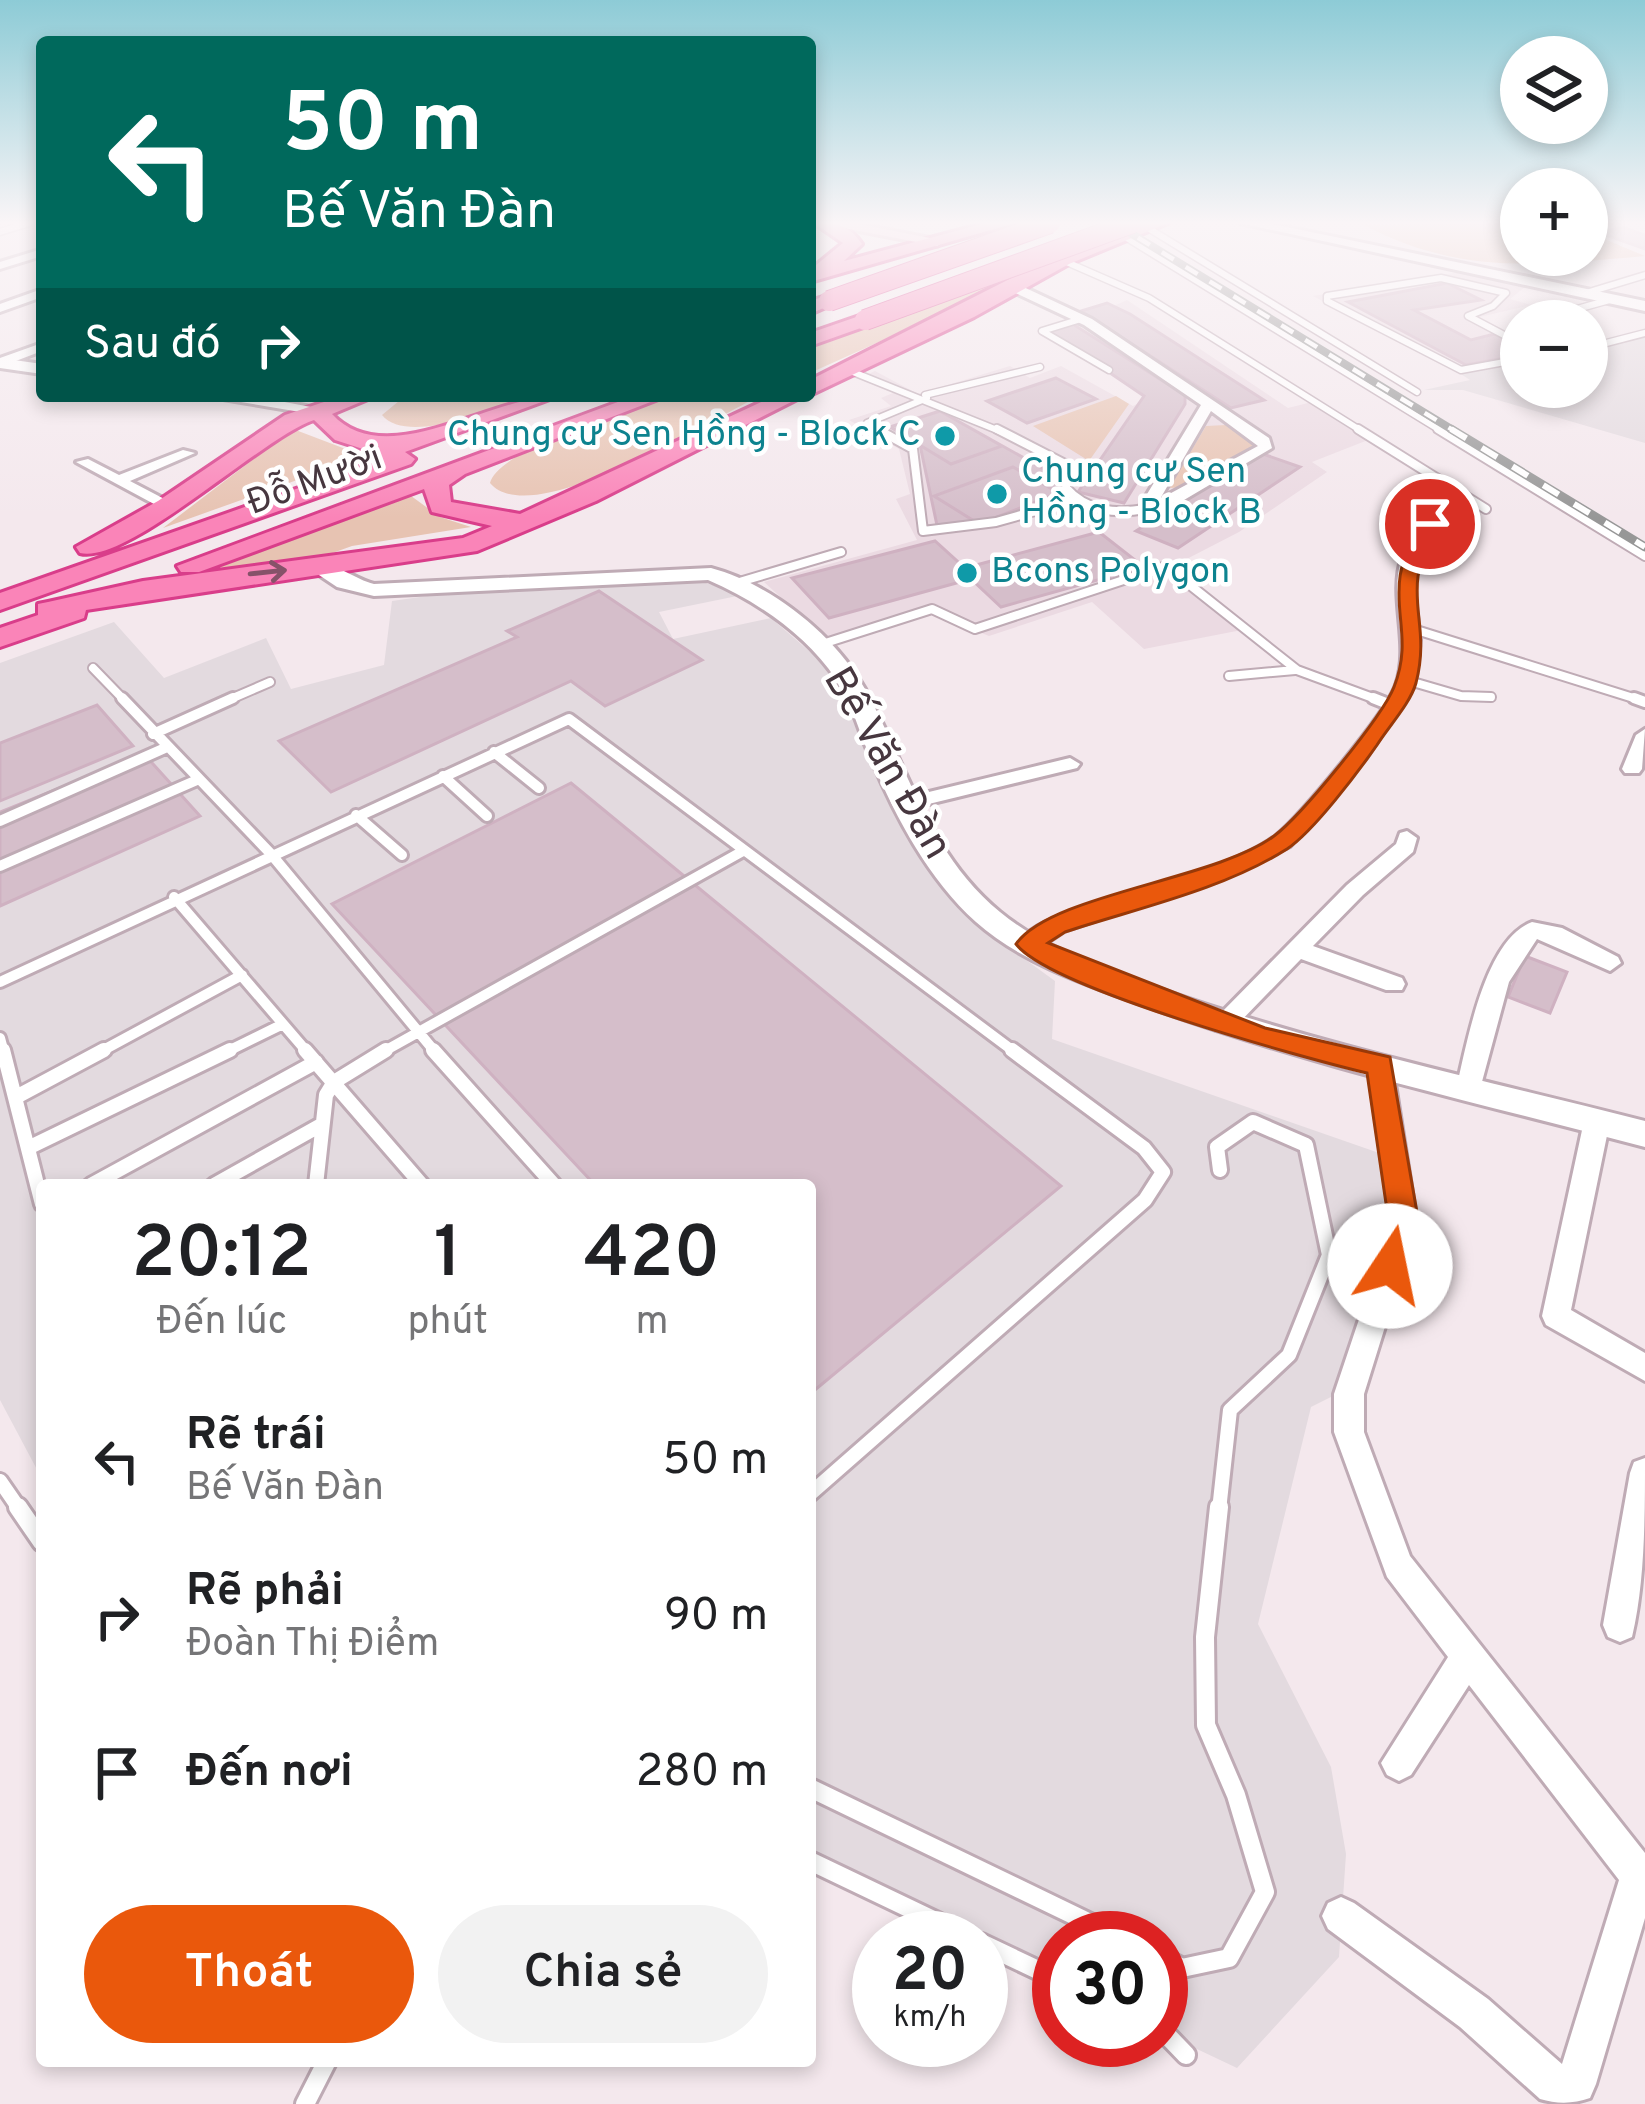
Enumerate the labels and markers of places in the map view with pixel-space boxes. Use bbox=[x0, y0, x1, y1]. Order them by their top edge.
place label: Chung cư Sen Hồng - Block C bbox=[447, 413, 921, 459]
marker: Chung cư Sen Hồng - Block C bbox=[932, 423, 958, 449]
place label: Chung cư Sen Hồng - Block B bbox=[1021, 450, 1262, 537]
pin bbox=[1379, 473, 1481, 575]
marker: Chung cư Sen Hồng - Block B bbox=[984, 481, 1010, 507]
place label: Bcons Polygon bbox=[991, 550, 1230, 596]
marker: Bcons Polygon bbox=[954, 560, 980, 586]

